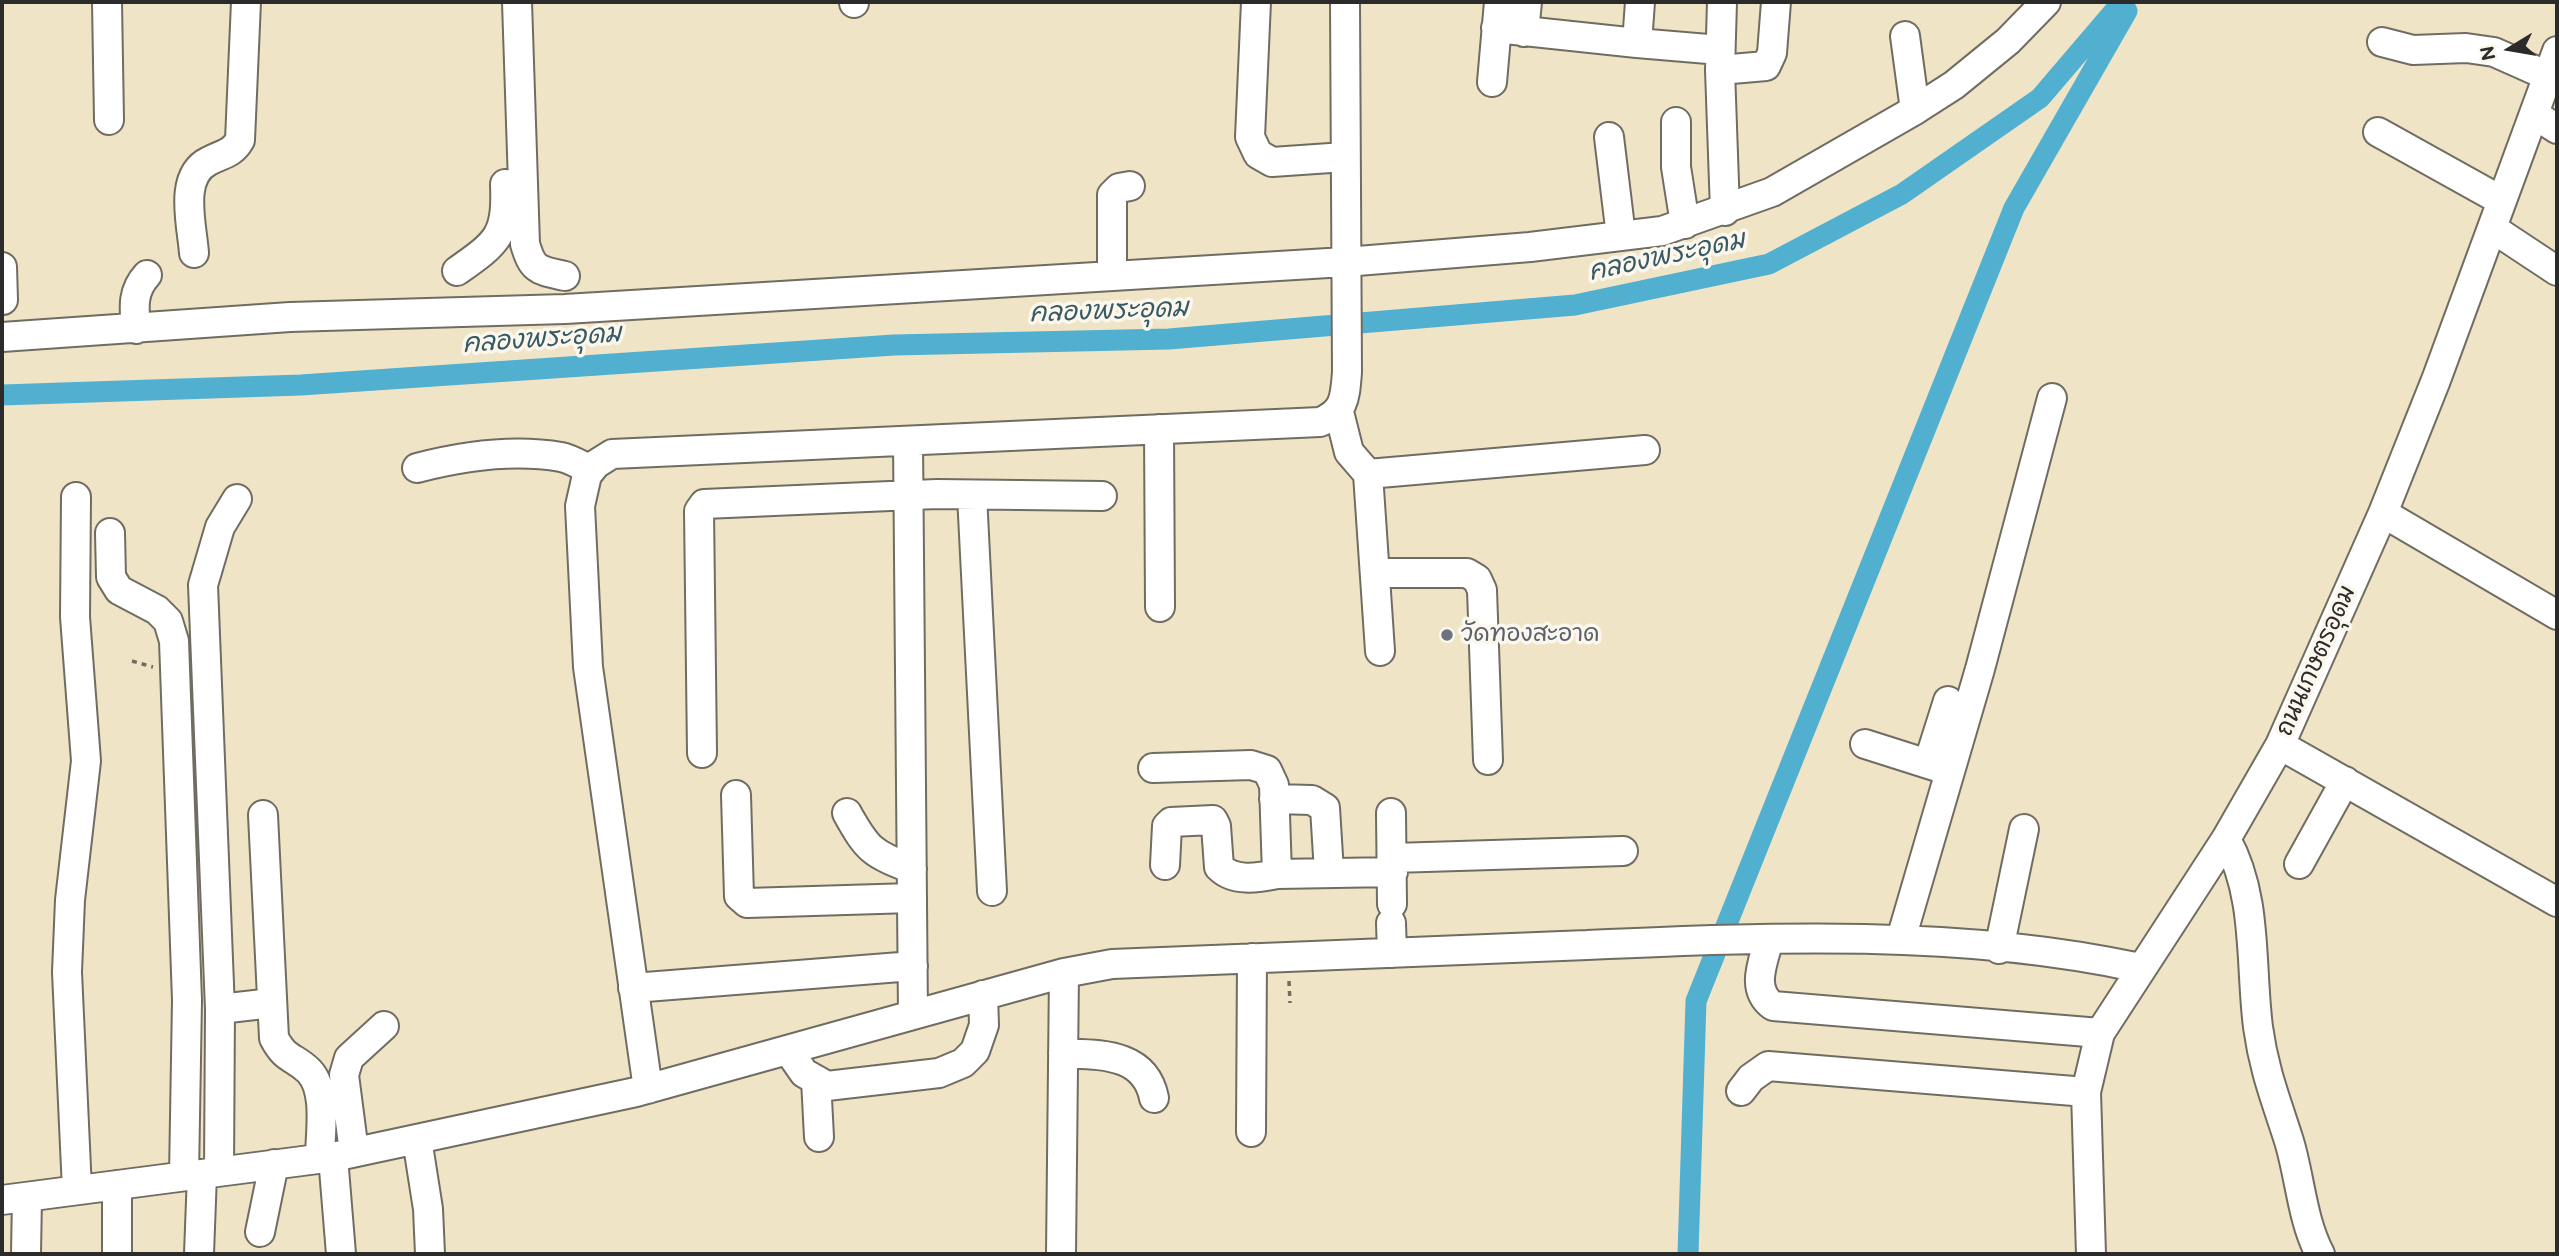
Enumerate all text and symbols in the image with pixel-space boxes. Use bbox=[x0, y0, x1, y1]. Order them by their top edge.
north arrow bbox=[2475, 14, 2545, 84]
text: N bbox=[2476, 44, 2502, 62]
water label: คลองพระอุดม bbox=[1586, 225, 1748, 289]
water label: คลองพระอุดม bbox=[1029, 294, 1189, 330]
water label: คลองพระอุดม bbox=[462, 319, 622, 361]
street label: ถนนเกษตรอุดม bbox=[2271, 581, 2363, 741]
place label: วัดทองสะอาด bbox=[1461, 621, 1600, 649]
marker: วัดทองสะอาด bbox=[1439, 627, 1455, 643]

